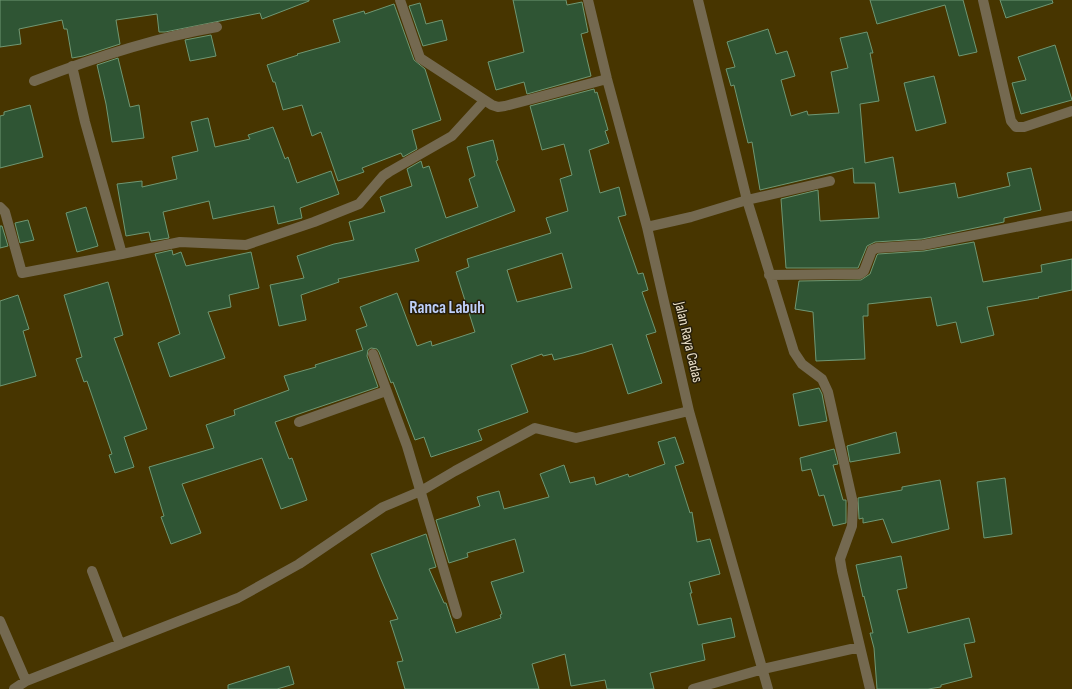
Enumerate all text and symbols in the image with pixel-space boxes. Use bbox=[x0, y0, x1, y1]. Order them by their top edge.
district label: Ranca Labuh bbox=[409, 298, 485, 318]
street label: Jalan Raya Cadas bbox=[670, 299, 707, 384]

